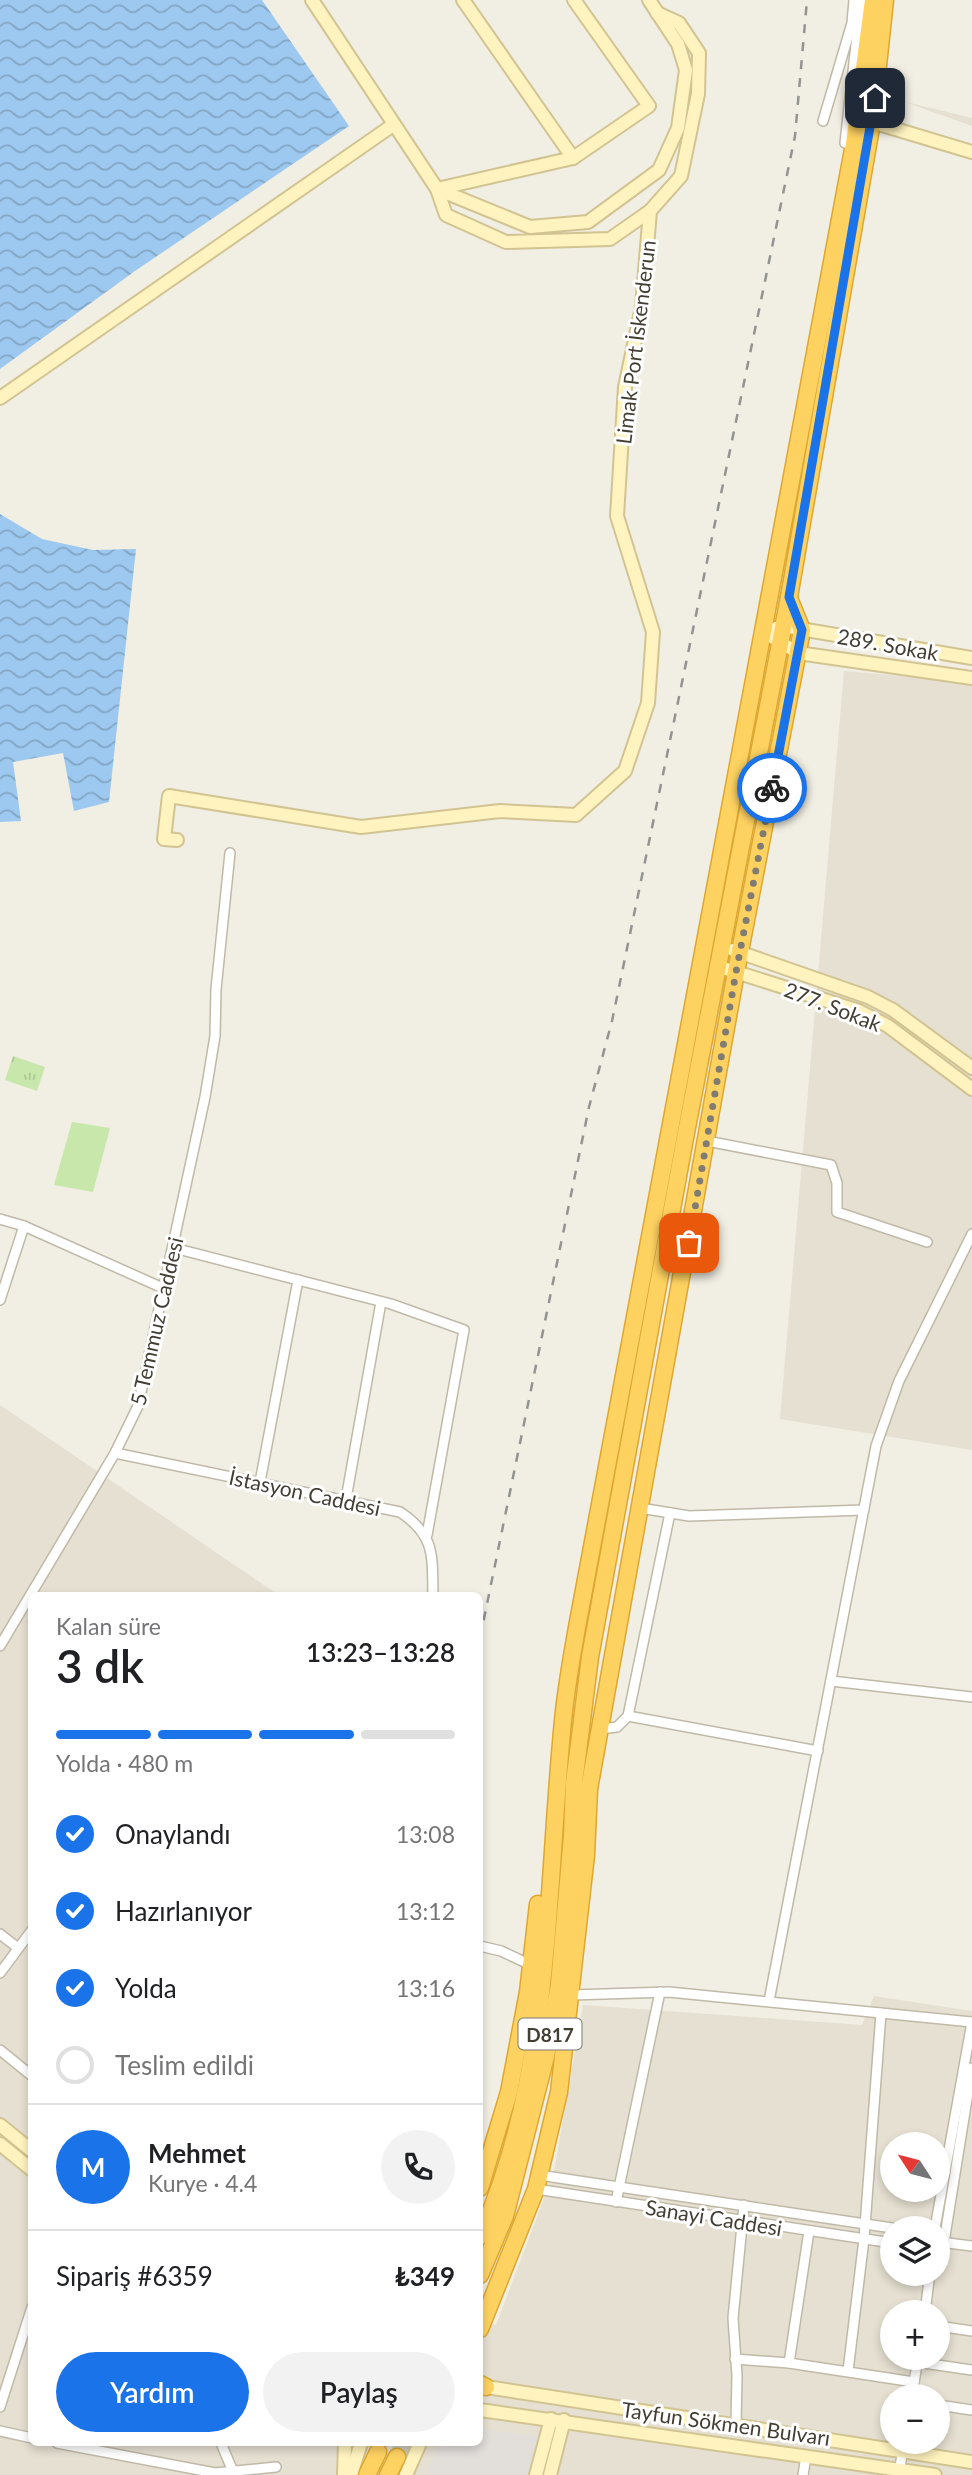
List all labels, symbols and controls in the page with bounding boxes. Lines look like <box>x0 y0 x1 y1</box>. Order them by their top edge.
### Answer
pin <box>845 68 905 128</box>
icon: home <box>856 79 894 117</box>
street label: Limak Port İskenderun <box>610 238 660 446</box>
street label: 289. Sokak <box>836 623 941 665</box>
courier <box>737 753 807 823</box>
icon: bike <box>753 769 791 807</box>
street label: 277. Sokak <box>781 976 885 1036</box>
pin <box>659 1213 719 1273</box>
icon: bag <box>670 1224 708 1262</box>
street label: 5 Temmuz Caddesi <box>124 1234 188 1408</box>
street label: İstasyon Caddesi <box>227 1464 383 1520</box>
text: Kalan süre <box>56 1612 161 1640</box>
text: 13:23–13:28 <box>306 1636 455 1668</box>
text: 3 dk <box>56 1638 144 1693</box>
text: Yolda · 480 m <box>56 1749 193 1777</box>
icon: check <box>56 1815 94 1853</box>
text: Onaylandı <box>115 1818 230 1850</box>
text: 13:08 <box>396 1820 455 1848</box>
icon: check <box>56 1892 94 1930</box>
text: Hazırlanıyor <box>115 1895 252 1927</box>
text: 13:12 <box>396 1897 455 1925</box>
icon: check <box>56 1969 94 2007</box>
text: Yolda <box>115 1972 177 2004</box>
text: 13:16 <box>396 1974 455 2002</box>
road number: D817 <box>518 2018 582 2050</box>
text: Teslim edildi <box>115 2049 254 2081</box>
button: phone <box>381 2130 455 2204</box>
north arrow <box>880 2132 950 2202</box>
map controls <box>880 2132 950 2454</box>
text: Mehmet <box>148 2137 246 2169</box>
text: M <box>81 2151 105 2183</box>
text: Kurye · 4.4 <box>148 2169 257 2197</box>
street label: Sanayi Caddesi <box>644 2194 784 2240</box>
button: layers <box>880 2216 950 2286</box>
text: Sipariş #6359 <box>56 2260 213 2292</box>
text: ₺349 <box>395 2260 455 2292</box>
button: + <box>880 2300 950 2370</box>
button: Yardım <box>56 2352 249 2432</box>
button: Paylaş <box>263 2352 455 2432</box>
button: − <box>880 2384 950 2454</box>
street label: Tayfun Sökmen Bulvarı <box>620 2396 832 2450</box>

